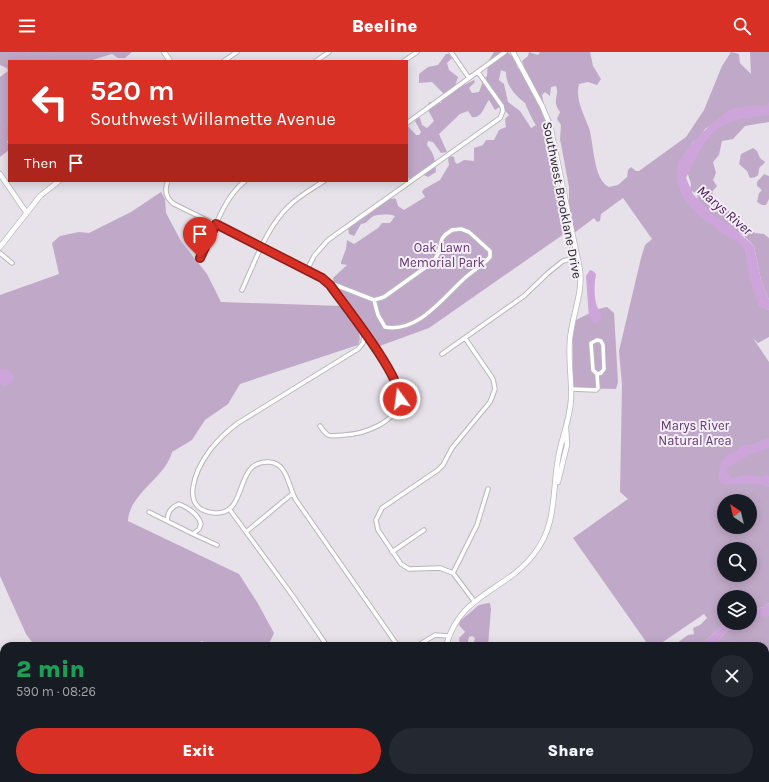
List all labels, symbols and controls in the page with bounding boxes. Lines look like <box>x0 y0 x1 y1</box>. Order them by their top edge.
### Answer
icon: menu <box>16 15 38 37</box>
text: Beeline <box>352 15 417 37</box>
icon: search <box>731 15 753 37</box>
text: 520 m <box>90 74 175 107</box>
icon: left <box>24 76 76 128</box>
text: Southwest Willamette Avenue <box>90 108 336 130</box>
street label: Southwest Brooklane Drive <box>540 120 585 280</box>
icon: arrive <box>65 152 87 174</box>
text: Then <box>24 154 57 172</box>
water label: Marys River <box>694 182 757 240</box>
pin <box>183 217 217 258</box>
icon: arrive <box>189 223 211 245</box>
park label: Oak Lawn Memorial Park <box>399 240 485 270</box>
position arrow <box>379 378 421 420</box>
park label: Marys River Natural Area <box>658 418 732 448</box>
north arrow <box>717 494 757 534</box>
map controls <box>717 494 757 630</box>
button: search <box>717 542 757 582</box>
button: layers <box>717 590 757 630</box>
text: 2 min <box>16 655 85 683</box>
button: close <box>711 655 753 697</box>
text: 590 m · 08:26 <box>16 684 96 699</box>
button: Exit <box>16 728 381 774</box>
button: Share <box>389 728 753 774</box>

